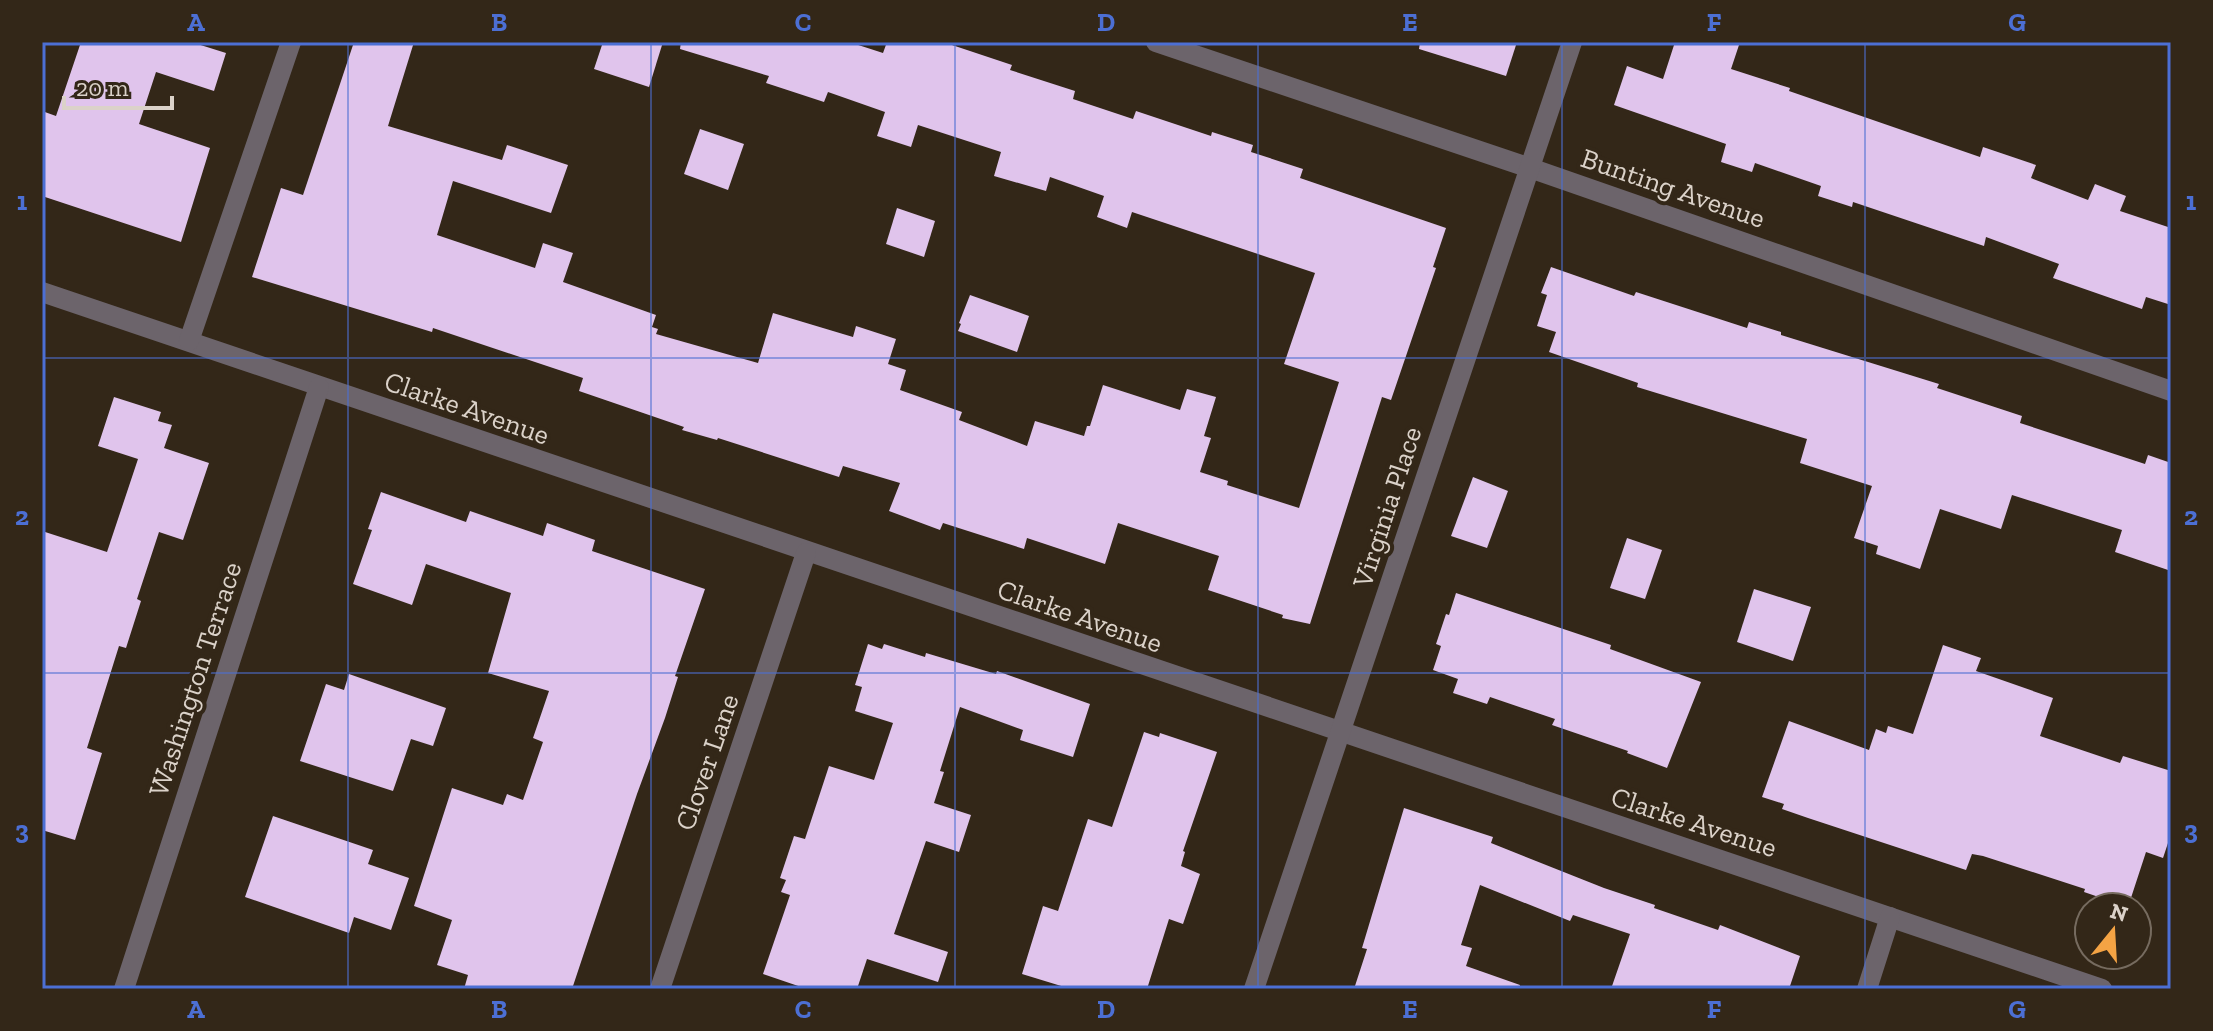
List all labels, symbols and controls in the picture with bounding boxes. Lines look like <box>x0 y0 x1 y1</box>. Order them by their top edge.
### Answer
text: A <box>187 6 205 38</box>
text: B <box>491 6 507 38</box>
text: C <box>795 6 811 38</box>
text: D <box>1097 6 1115 38</box>
text: E <box>1402 6 1418 38</box>
text: F <box>1707 6 1722 38</box>
text: G <box>2008 6 2026 38</box>
scale bar <box>64 60 172 110</box>
text: 20 m <box>76 73 129 102</box>
street label: Bunting Avenue <box>1577 141 1769 235</box>
text: 1 <box>17 185 28 217</box>
text: 1 <box>2186 185 2197 217</box>
street label: Clarke Avenue <box>380 364 554 452</box>
street label: Virginia Place <box>1345 422 1429 593</box>
text: 2 <box>15 500 29 532</box>
text: 2 <box>2184 500 2198 532</box>
street label: Washington Terrace <box>142 558 248 800</box>
street label: Clarke Avenue <box>993 572 1167 660</box>
street label: Clover Lane <box>668 689 746 835</box>
street label: Clarke Avenue <box>1607 780 1781 864</box>
text: 3 <box>15 814 29 846</box>
text: 3 <box>2184 814 2198 846</box>
north arrow <box>2073 891 2153 971</box>
text: N <box>2107 897 2131 928</box>
text: A <box>187 993 205 1025</box>
text: B <box>491 993 507 1025</box>
text: C <box>795 993 811 1025</box>
text: D <box>1097 993 1115 1025</box>
text: E <box>1402 993 1418 1025</box>
text: F <box>1707 993 1722 1025</box>
text: G <box>2008 993 2026 1025</box>

